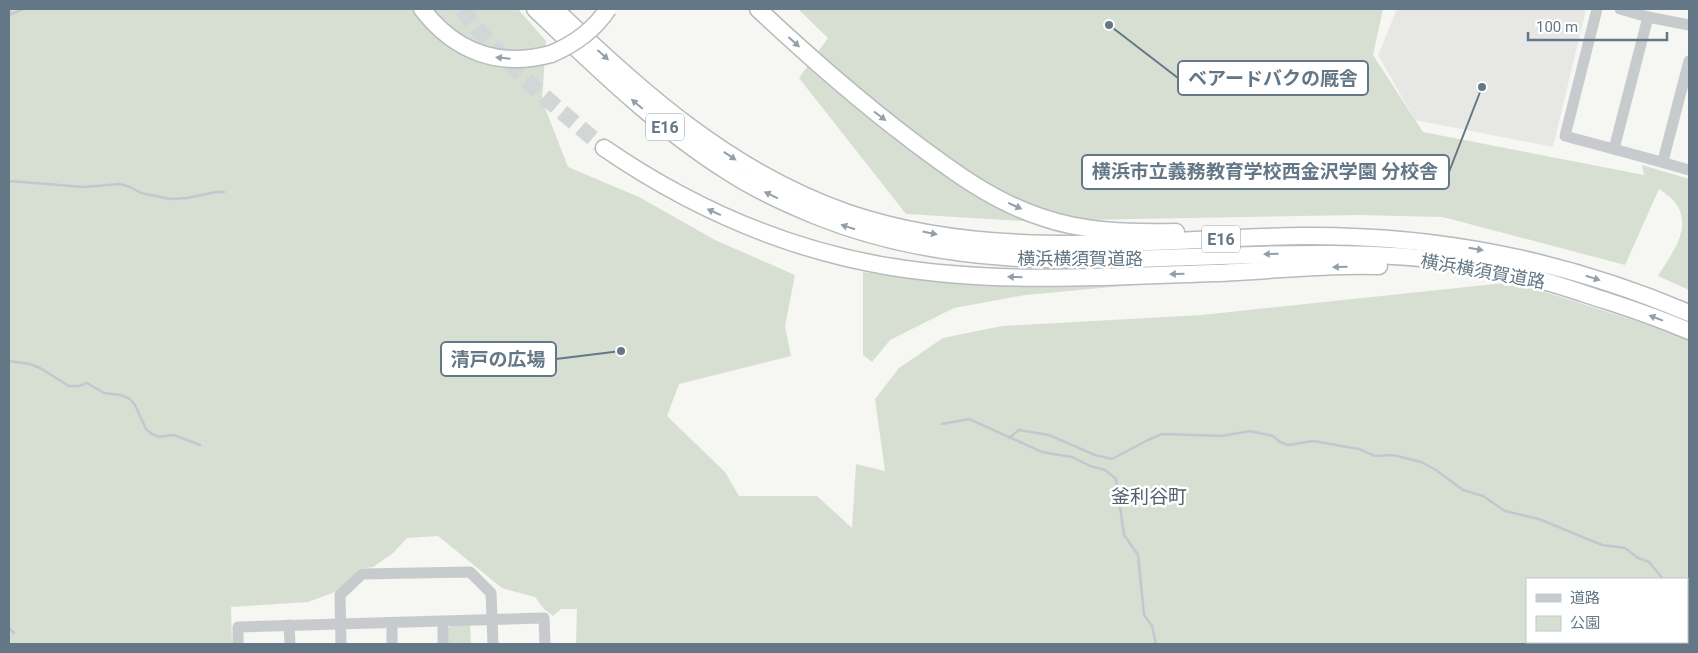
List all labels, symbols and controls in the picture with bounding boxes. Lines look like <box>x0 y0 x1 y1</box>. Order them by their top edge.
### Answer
scale bar <box>1528 10 1667 42</box>
text: 100 m <box>1536 18 1578 36</box>
one-way arrow <box>787 36 800 47</box>
one-way arrow <box>597 49 609 61</box>
one-way arrow <box>495 54 511 62</box>
callout: ベアードバクの厩舎 <box>1178 61 1368 95</box>
text: ベアードバクの厩舎 <box>1188 67 1358 90</box>
one-way arrow <box>631 99 644 110</box>
one-way arrow <box>873 111 886 122</box>
road number: E16 <box>646 114 684 140</box>
one-way arrow <box>723 151 737 161</box>
callout: 横浜市立義務教育学校西金沢学園 分校舎 <box>1082 155 1449 189</box>
text: 横浜市立義務教育学校西金沢学園 分校舎 <box>1092 160 1438 183</box>
one-way arrow <box>764 191 778 199</box>
one-way arrow <box>1008 203 1022 211</box>
one-way arrow <box>707 207 721 215</box>
one-way arrow <box>841 223 856 231</box>
road number: E16 <box>1202 225 1240 252</box>
one-way arrow <box>923 230 939 238</box>
one-way arrow <box>1469 245 1485 253</box>
street label: 横浜横須賀道路 <box>1017 248 1143 269</box>
street label: 横浜横須賀道路 <box>1419 250 1547 292</box>
one-way arrow <box>1263 251 1279 259</box>
one-way arrow <box>1331 263 1347 271</box>
one-way arrow <box>1169 270 1185 278</box>
one-way arrow <box>1007 272 1023 280</box>
one-way arrow <box>1586 274 1601 282</box>
one-way arrow <box>1648 314 1663 322</box>
callout: 清戸の広場 <box>441 342 556 376</box>
text: 清戸の広場 <box>450 348 546 371</box>
district label: 釜利谷町 <box>1111 485 1187 508</box>
legend <box>1526 578 1688 643</box>
text: 道路 <box>1570 589 1600 607</box>
text: 公園 <box>1570 614 1600 632</box>

